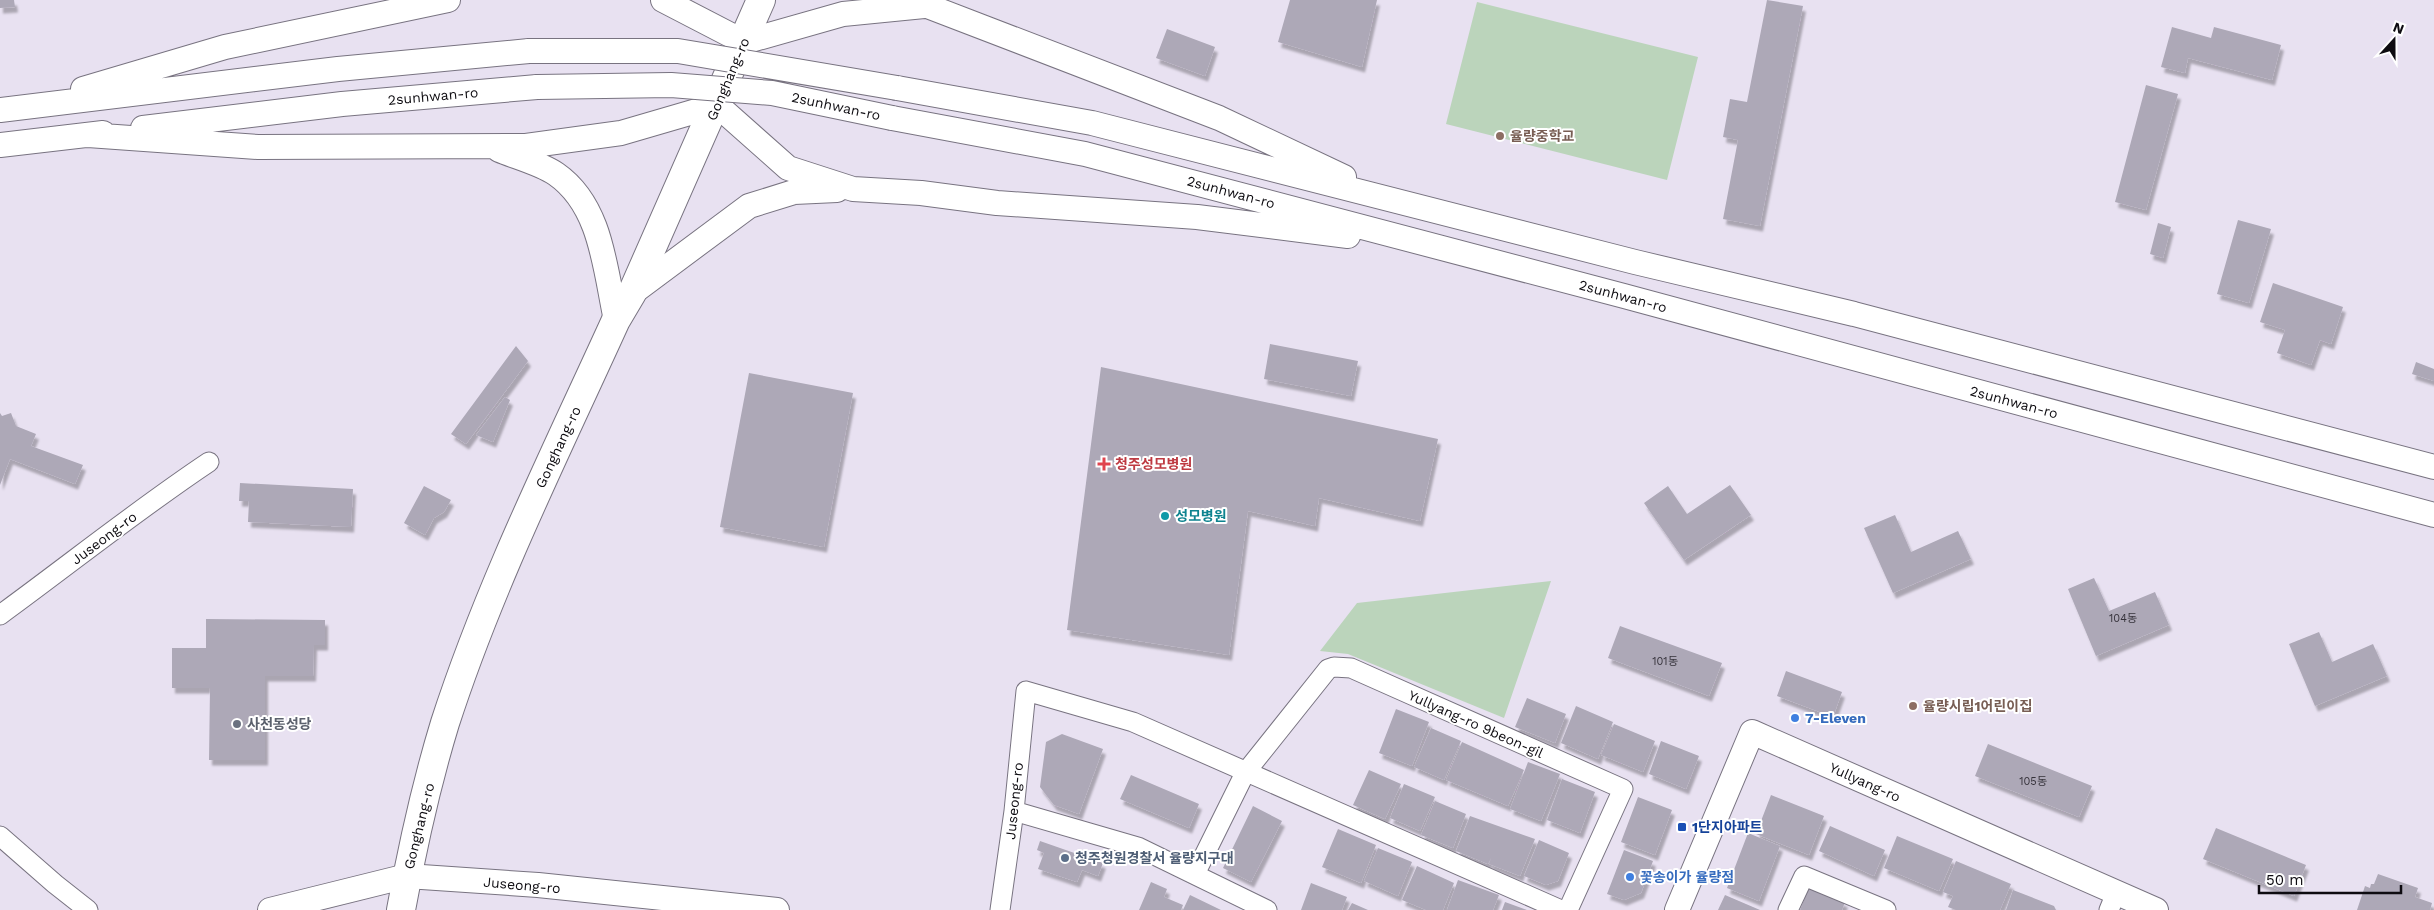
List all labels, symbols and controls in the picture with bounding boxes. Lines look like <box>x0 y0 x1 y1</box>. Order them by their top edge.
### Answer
north arrow <box>2369 15 2419 65</box>
text: N <box>2391 19 2406 37</box>
street label: Gonghang-ro <box>703 35 753 123</box>
street label: 2sunhwan-ro <box>387 84 479 108</box>
street label: 2sunhwan-ro <box>790 89 882 123</box>
place label: 율량중학교 <box>1510 128 1575 144</box>
marker: 율량중학교 <box>1494 130 1506 142</box>
street label: 2sunhwan-ro <box>1185 173 1277 211</box>
street label: 2sunhwan-ro <box>1577 277 1669 315</box>
street label: 2sunhwan-ro <box>1968 383 2060 421</box>
street label: Gonghang-ro <box>532 404 584 490</box>
place label: 청주성모병원 <box>1115 456 1192 472</box>
marker: 청주성모병원 <box>1097 457 1111 471</box>
street label: Juseong-ro <box>68 508 140 568</box>
place label: 성모병원 <box>1175 508 1227 524</box>
marker: 성모병원 <box>1159 510 1171 522</box>
house number: 104동 <box>2109 612 2137 625</box>
house number: 101동 <box>1652 655 1678 668</box>
street label: Yullyang-ro 9beon-gil <box>1406 687 1547 761</box>
place label: 율량시립1어린이집 <box>1923 698 2032 714</box>
marker: 율량시립1어린이집 <box>1907 700 1919 712</box>
place label: 7-Eleven <box>1805 710 1866 726</box>
marker: 7-Eleven <box>1789 712 1801 724</box>
place label: 사천동성당 <box>247 716 312 732</box>
marker: 사천동성당 <box>231 718 243 730</box>
street label: Yullyang-ro <box>1827 759 1903 805</box>
street label: Juseong-ro <box>1002 762 1026 840</box>
house number: 105동 <box>2019 775 2047 788</box>
street label: Gonghang-ro <box>401 781 437 871</box>
place label: 1단지아파트 <box>1692 819 1763 835</box>
marker: 1단지아파트 <box>1676 821 1688 833</box>
place label: 청주청원경찰서 율량지구대 <box>1075 850 1234 866</box>
marker: 청주청원경찰서 율량지구대 <box>1059 852 1071 864</box>
scale bar <box>2259 862 2402 894</box>
place label: 꽃송이가 율량점 <box>1640 869 1734 885</box>
marker: 꽃송이가 율량점 <box>1624 871 1636 883</box>
text: 50 m <box>2266 871 2303 889</box>
street label: Juseong-ro <box>483 874 561 896</box>

